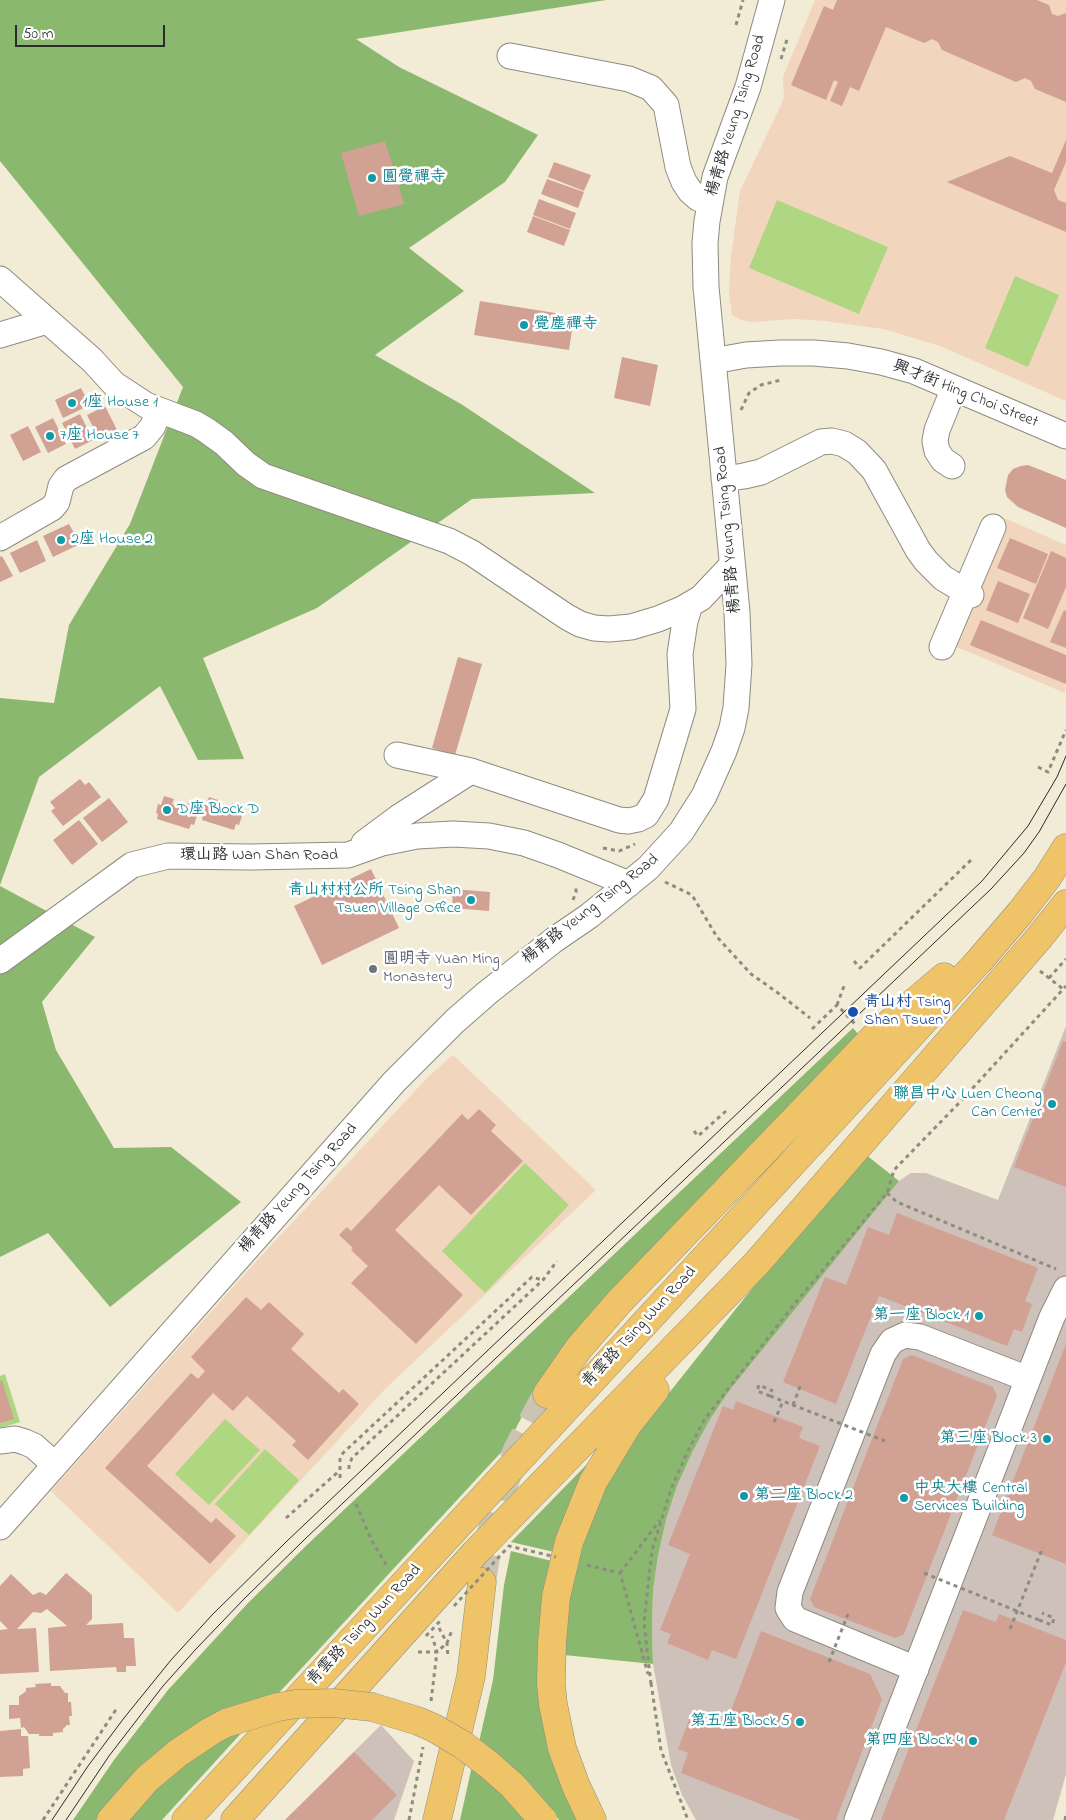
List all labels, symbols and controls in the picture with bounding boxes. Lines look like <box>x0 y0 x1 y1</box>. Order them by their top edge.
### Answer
scale bar <box>18 15 168 47</box>
text: 50 m <box>23 23 53 45</box>
street label: 楊青路 Yeung Tsing Road <box>703 33 771 199</box>
place label: 圓覺禪寺 <box>382 168 446 188</box>
marker: 圓覺禪寺 <box>366 172 378 184</box>
place label: 覺塵禪寺 <box>534 315 598 335</box>
marker: 覺塵禪寺 <box>518 319 530 331</box>
street label: 興才街 Hing Choi Street <box>889 357 1041 433</box>
place label: 1座 House 1 <box>82 393 158 413</box>
marker: 1座 House 1 <box>66 397 78 409</box>
place label: 7座 House 7 <box>60 426 139 446</box>
marker: 7座 House 7 <box>44 430 56 442</box>
street label: 楊青路 Yeung Tsing Road <box>712 445 746 615</box>
place label: 2座 House 2 <box>71 530 153 550</box>
marker: 2座 House 2 <box>55 534 67 546</box>
place label: D座 Block D <box>177 800 259 820</box>
marker: D座 Block D <box>161 804 173 816</box>
street label: 環山路 Wan Shan Road <box>180 846 338 866</box>
street label: 楊青路 Yeung Tsing Road <box>519 851 663 969</box>
place label: 青山村村公所 Tsing Shan Tsuen Village Office <box>288 881 461 919</box>
marker: 青山村村公所 Tsing Shan Tsuen Village Office <box>465 894 477 906</box>
place label: 圓明寺 Yuan Ming Monastery <box>383 950 500 988</box>
marker: 圓明寺 Yuan Ming Monastery <box>367 963 379 975</box>
place label: 青山村 Tsing Shan Tsuen <box>864 993 950 1031</box>
marker: 青山村 Tsing Shan Tsuen <box>846 1005 860 1019</box>
place label: 聯昌中心 Luen Cheong Can Center <box>893 1085 1042 1123</box>
marker: 聯昌中心 Luen Cheong Can Center <box>1046 1098 1058 1110</box>
street label: 楊青路 Yeung Tsing Road <box>236 1120 362 1258</box>
street label: 青雲路 Tsing Wun Road <box>579 1263 701 1393</box>
place label: 第一座 Block 1 <box>873 1306 969 1326</box>
marker: 第一座 Block 1 <box>973 1310 985 1322</box>
place label: 第三座 Block 3 <box>939 1429 1037 1449</box>
marker: 第三座 Block 3 <box>1041 1433 1053 1445</box>
place label: 中央大樓 Central Services Building <box>914 1479 1028 1517</box>
place label: 第二座 Block 2 <box>754 1486 853 1506</box>
marker: 第二座 Block 2 <box>738 1490 750 1502</box>
marker: 中央大樓 Central Services Building <box>898 1492 910 1504</box>
street label: 青雲路 Tsing Wun Road <box>304 1561 426 1691</box>
place label: 第五座 Block 5 <box>690 1712 790 1732</box>
marker: 第五座 Block 5 <box>794 1716 806 1728</box>
place label: 第四座 Block 4 <box>865 1731 963 1751</box>
marker: 第四座 Block 4 <box>967 1735 979 1747</box>

